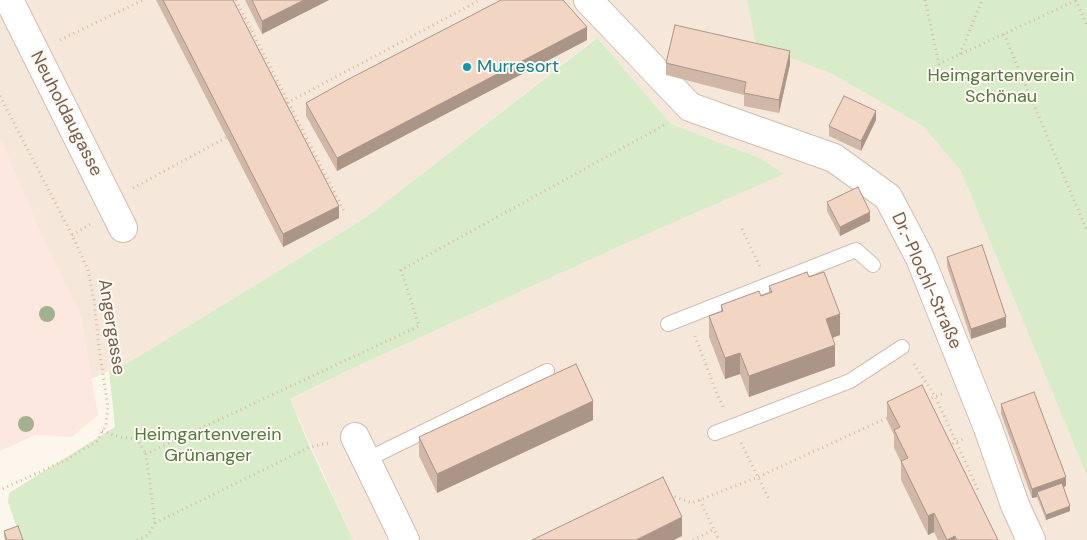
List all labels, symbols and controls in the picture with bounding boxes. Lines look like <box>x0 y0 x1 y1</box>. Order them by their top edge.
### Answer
street label: Neuholdaugasse <box>25 48 107 180</box>
place label: Murresort <box>477 56 559 78</box>
marker: Murresort <box>461 61 473 73</box>
park label: Heimgartenverein Schönau <box>928 65 1074 108</box>
street label: Dr.-Plochl-Straße <box>886 209 966 353</box>
street label: Angergasse <box>93 278 129 376</box>
park label: Heimgartenverein Grünanger <box>135 424 281 466</box>

